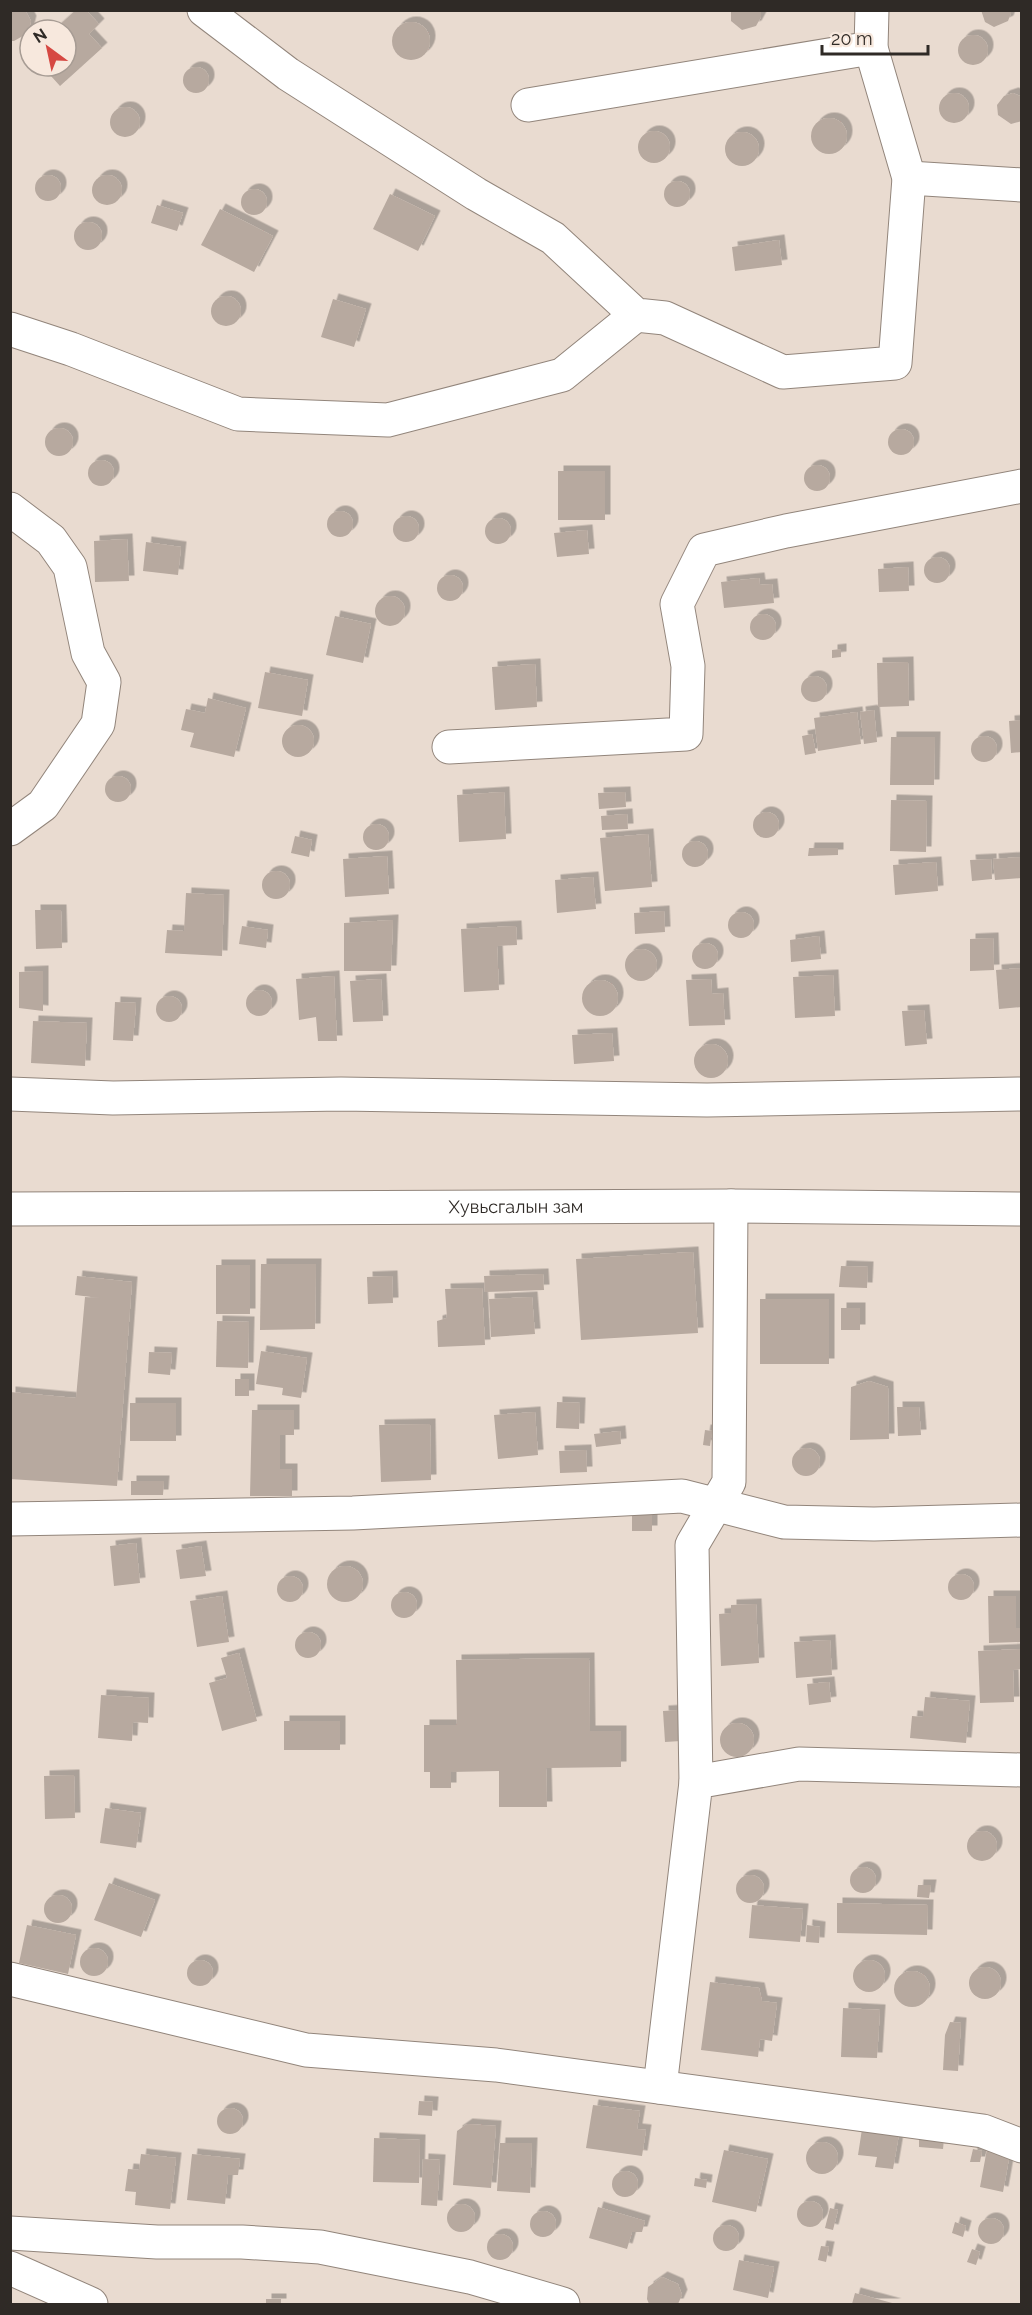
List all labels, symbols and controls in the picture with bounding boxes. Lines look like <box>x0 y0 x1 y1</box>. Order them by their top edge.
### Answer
north arrow <box>18 18 78 78</box>
scale bar <box>822 18 928 56</box>
text: N <box>30 25 50 47</box>
text: 20 m <box>831 28 873 49</box>
street label: Хувьсгалын зам <box>449 1196 583 1217</box>

